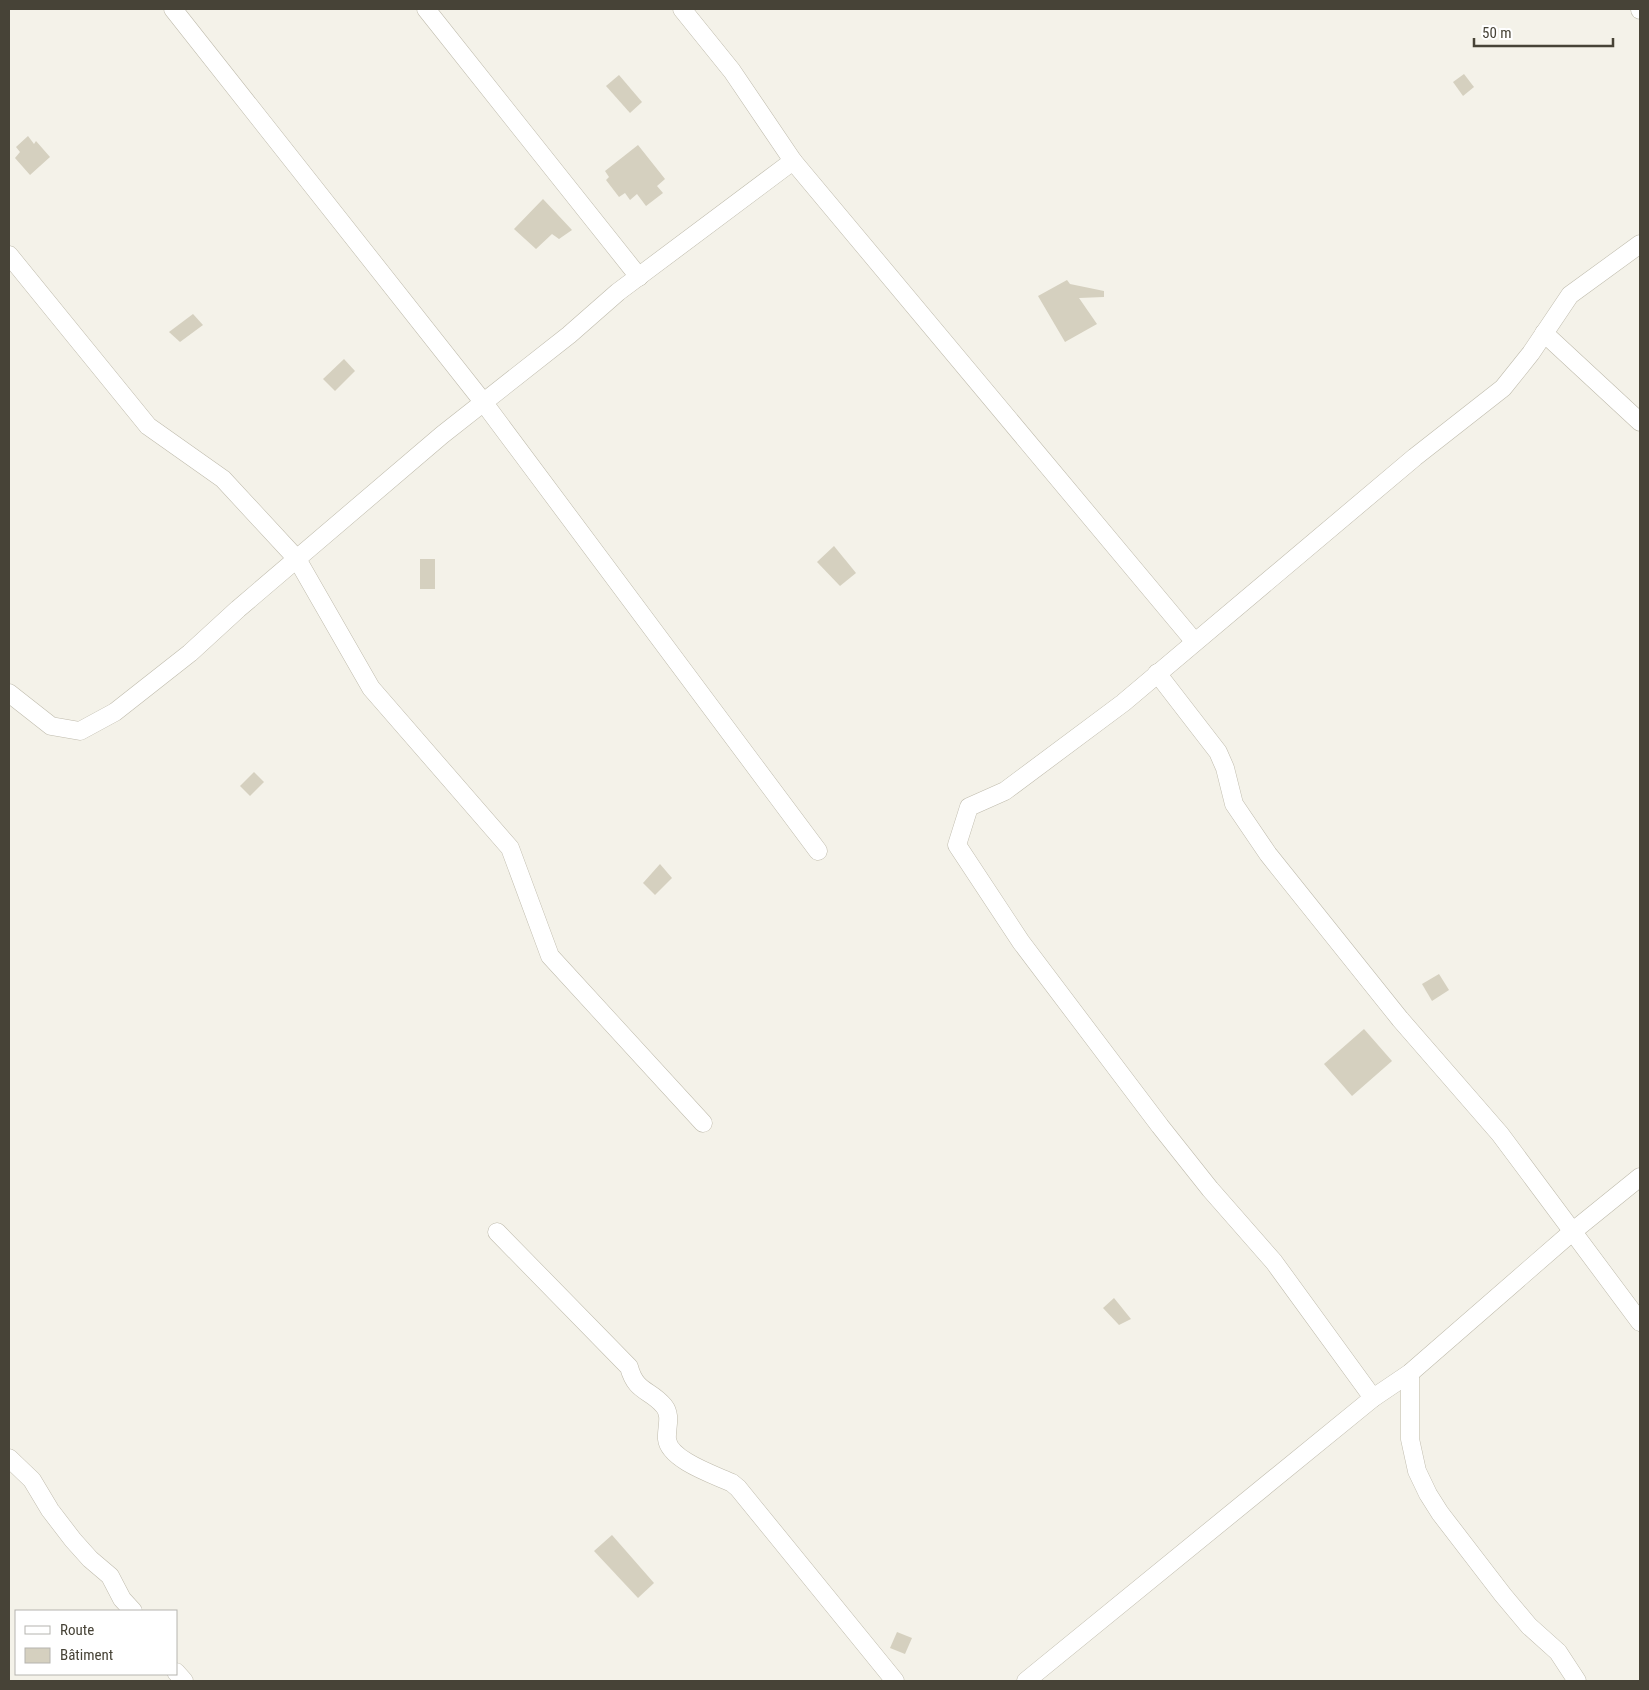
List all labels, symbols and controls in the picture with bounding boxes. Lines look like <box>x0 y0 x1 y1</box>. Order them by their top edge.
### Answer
scale bar <box>1474 15 1613 47</box>
text: 50 m <box>1482 24 1512 42</box>
legend <box>15 1610 178 1675</box>
text: Route <box>60 1621 94 1639</box>
text: Bâtiment <box>60 1646 113 1664</box>

